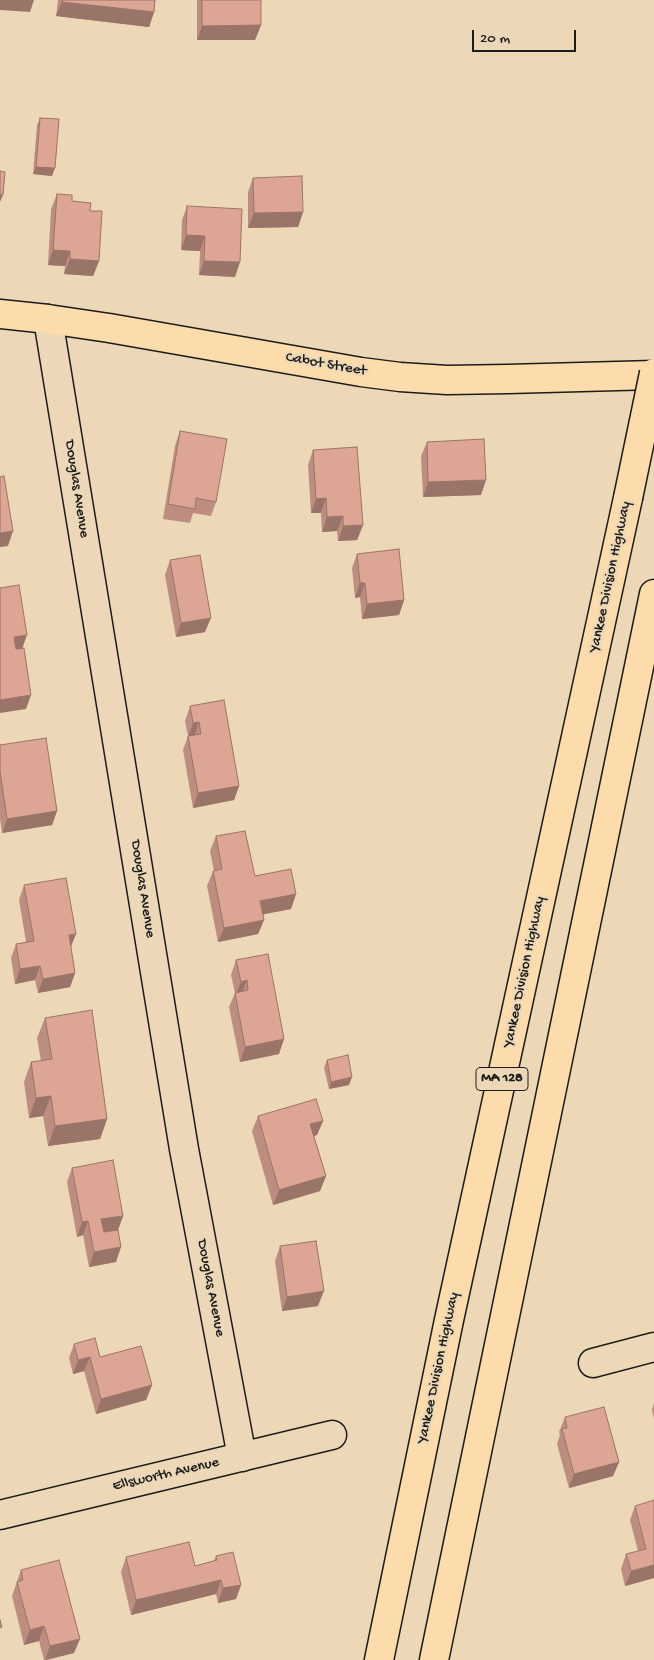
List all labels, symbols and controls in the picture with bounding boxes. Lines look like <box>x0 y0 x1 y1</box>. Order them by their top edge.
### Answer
scale bar <box>474 20 578 52</box>
text: 20 m <box>480 30 510 48</box>
street label: Cabot Street <box>284 349 368 381</box>
street label: Douglas Avenue <box>59 439 93 539</box>
street label: Yankee Division Highway <box>586 500 636 654</box>
street label: Douglas Avenue <box>125 839 159 939</box>
street label: Yankee Division Highway <box>500 895 550 1049</box>
road number: MA 128 <box>476 1068 528 1090</box>
street label: Douglas Avenue <box>192 1238 228 1338</box>
street label: Yankee Division Highway <box>414 1291 464 1445</box>
street label: Ellsworth Avenue <box>111 1454 221 1496</box>

